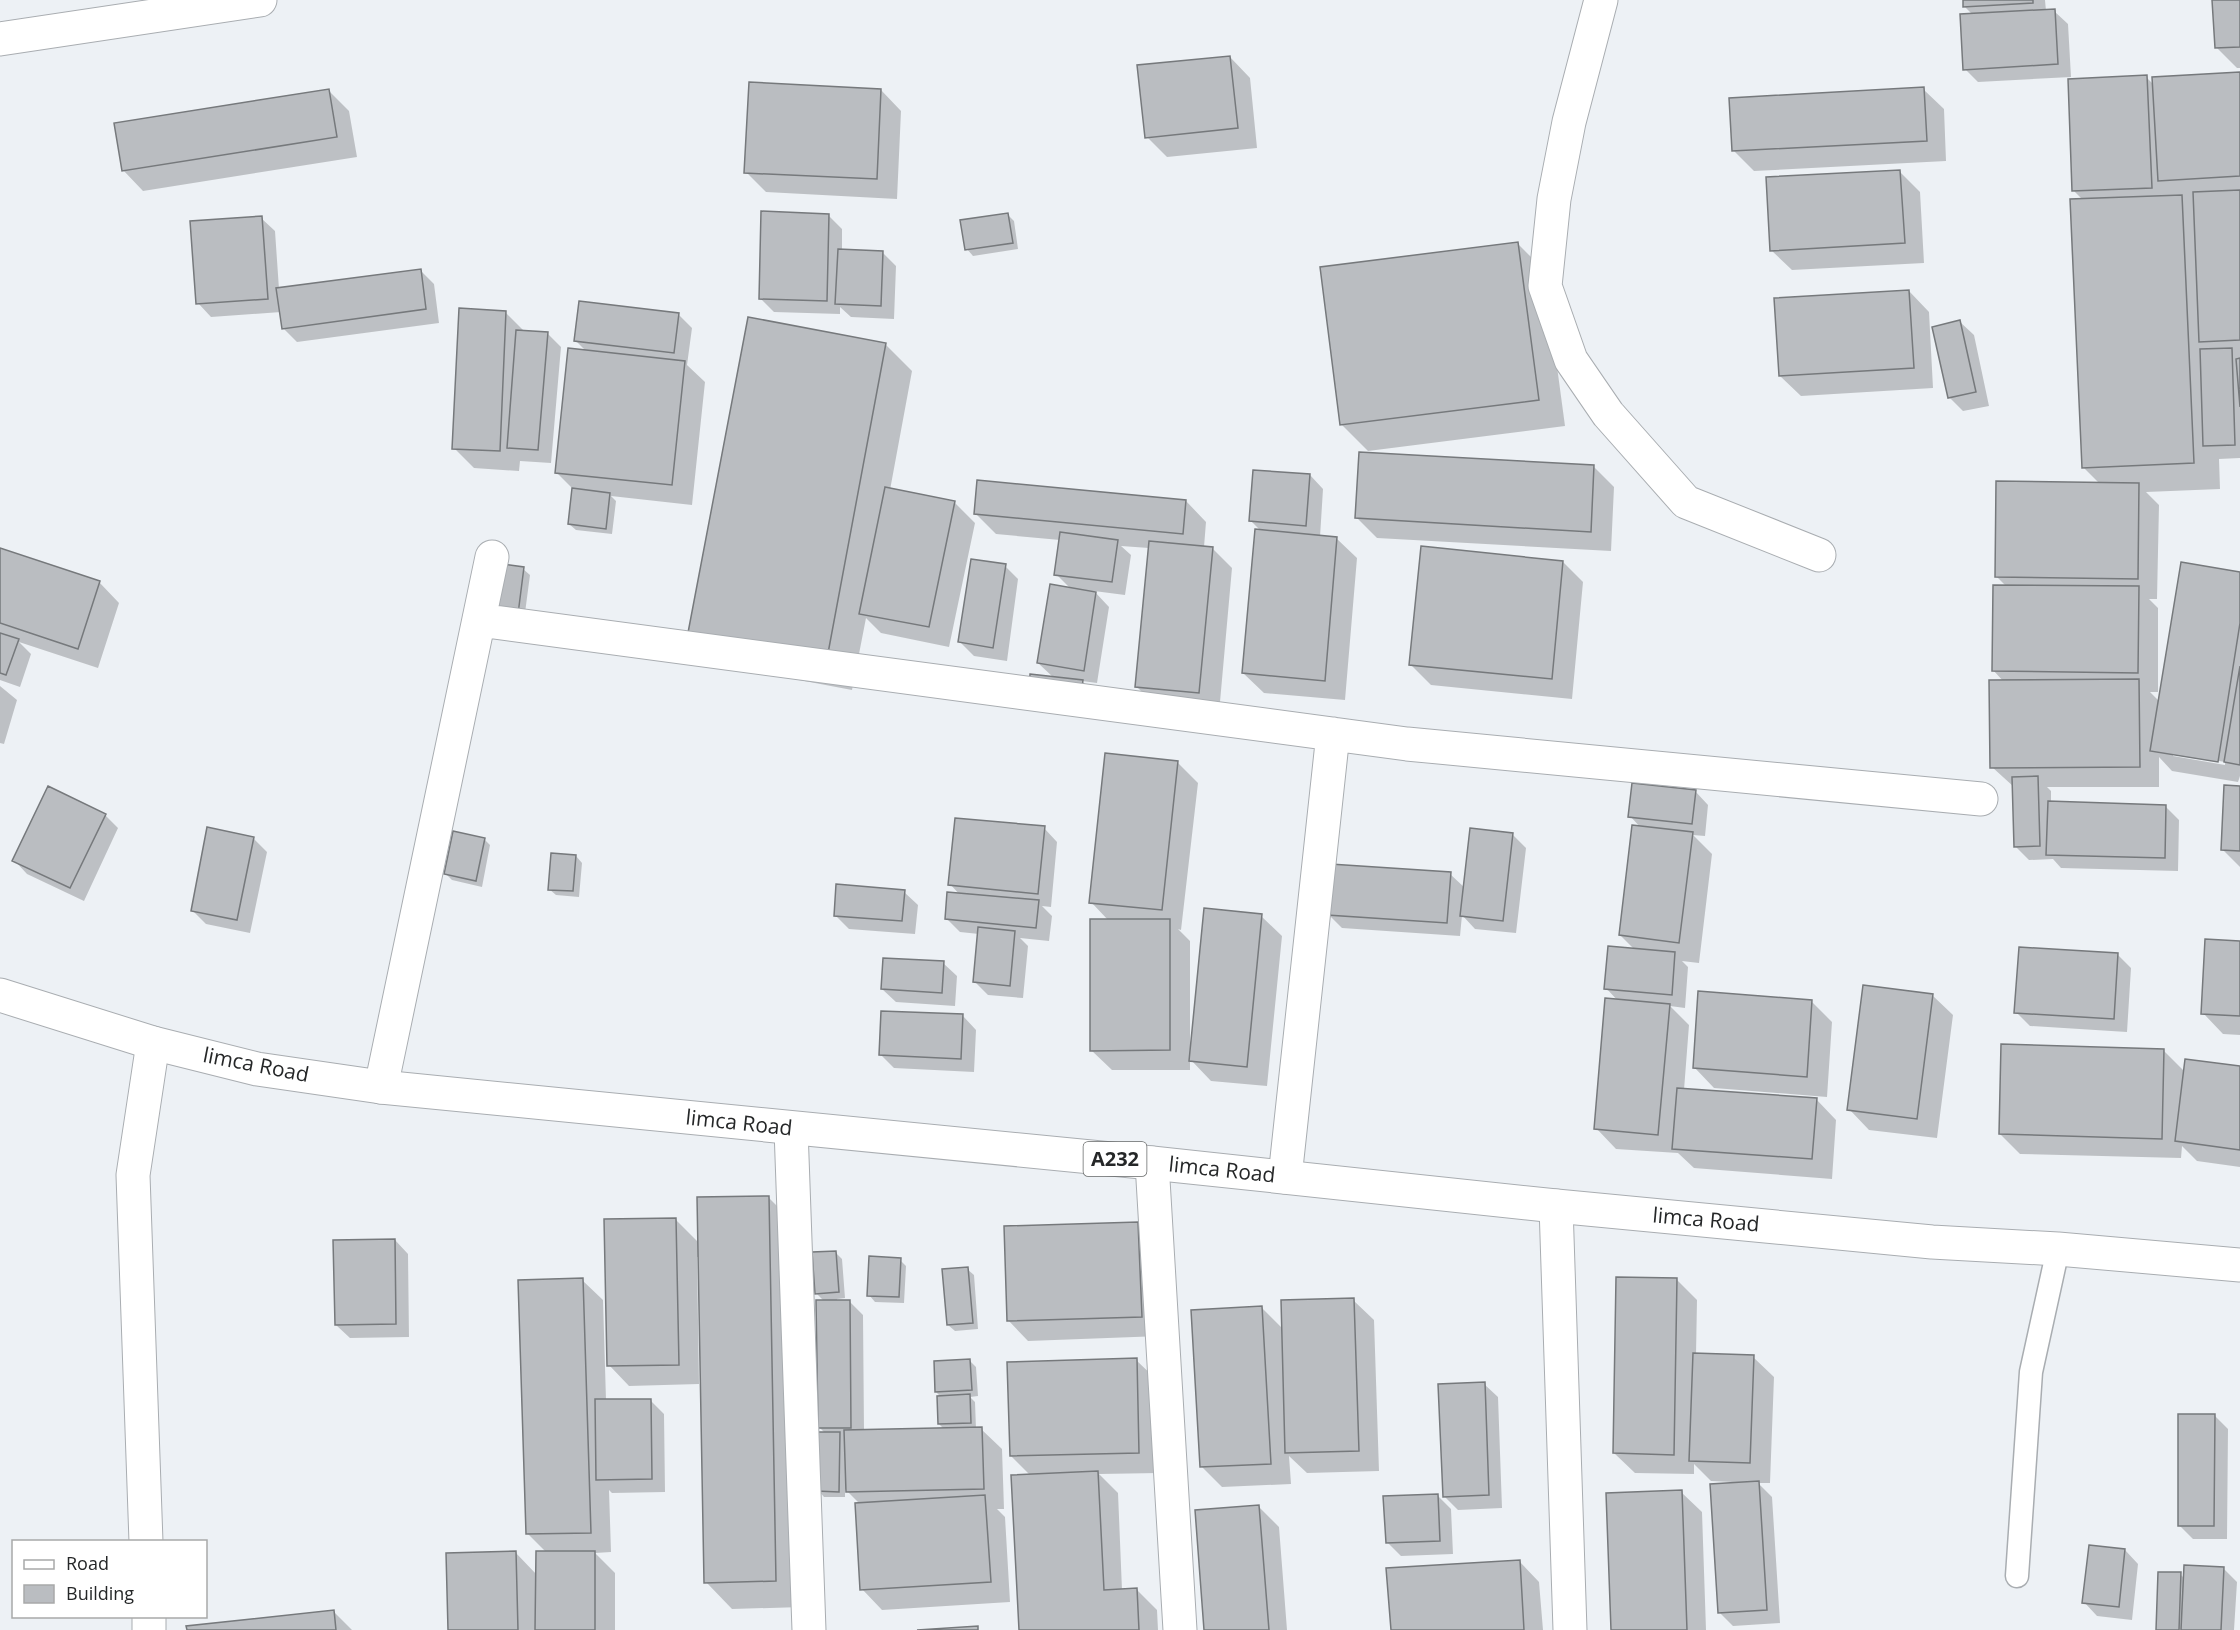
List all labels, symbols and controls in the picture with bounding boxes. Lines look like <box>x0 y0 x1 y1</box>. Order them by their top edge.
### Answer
street label: limca Road <box>201 1040 312 1088</box>
street label: limca Road <box>684 1102 794 1142</box>
road number: A232 <box>1084 1142 1146 1176</box>
street label: limca Road <box>1167 1149 1277 1189</box>
street label: limca Road <box>1651 1200 1761 1238</box>
legend <box>12 1540 207 1618</box>
text: Road <box>66 1551 109 1575</box>
text: Building <box>66 1581 134 1605</box>

